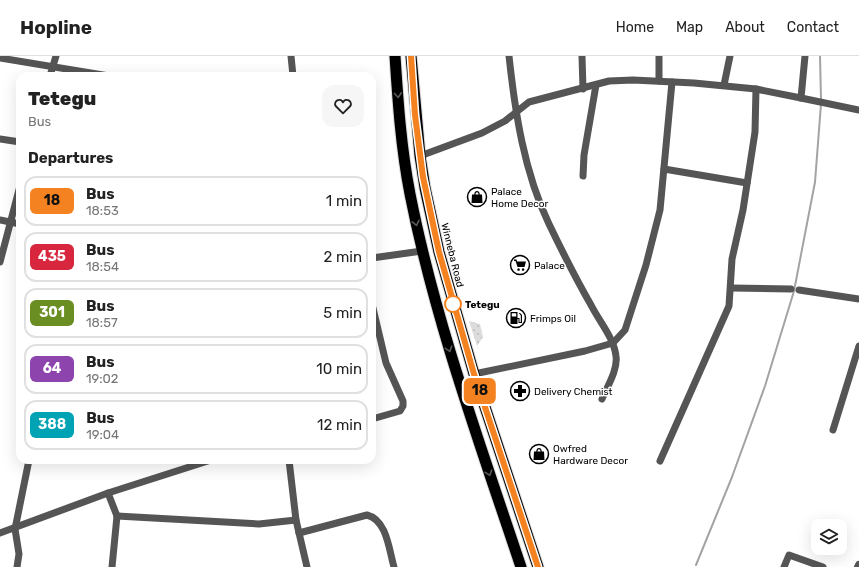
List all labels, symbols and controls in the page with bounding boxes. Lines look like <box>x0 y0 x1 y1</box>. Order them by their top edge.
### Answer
text: Hopline <box>20 16 92 39</box>
text: Home <box>616 19 654 36</box>
text: Map <box>676 19 703 36</box>
text: About <box>725 19 765 36</box>
text: Contact <box>787 19 839 36</box>
button: heart <box>322 85 364 127</box>
text: Tetegu <box>28 87 96 110</box>
one-way arrow <box>393 92 402 98</box>
text: Bus <box>28 114 51 129</box>
text: Departures <box>28 149 113 167</box>
text: Bus <box>86 185 114 203</box>
shop icon: Palace Home Decor <box>466 186 488 208</box>
place label: Palace Home Decor <box>491 186 549 210</box>
text: 18 <box>44 192 60 209</box>
text: 1 min <box>326 192 362 210</box>
text: 18:53 <box>86 203 119 218</box>
one-way arrow <box>411 220 419 227</box>
street label: Winneba Road <box>438 222 466 289</box>
text: Bus <box>86 241 114 259</box>
text: 435 <box>38 248 66 265</box>
text: 2 min <box>323 248 362 266</box>
supermarket icon: Palace <box>509 254 531 276</box>
text: 18:54 <box>86 259 119 274</box>
place label: Palace <box>534 260 565 272</box>
marker: Tetegu <box>444 295 462 313</box>
text: Bus <box>86 297 114 315</box>
place label: Tetegu <box>465 299 500 311</box>
text: 301 <box>39 304 65 321</box>
text: 5 min <box>323 304 362 322</box>
fuel station icon: Frimps Oil <box>505 307 527 329</box>
place label: Frimps Oil <box>530 313 576 325</box>
text: 18:57 <box>86 315 118 330</box>
one-way arrow <box>444 345 453 352</box>
text: Bus <box>86 353 114 371</box>
text: 64 <box>43 360 61 377</box>
text: 10 min <box>316 360 362 378</box>
text: 19:02 <box>86 371 119 386</box>
line badge: 18 <box>462 378 498 404</box>
pharmacy icon: Delivery Chemist <box>509 380 531 402</box>
text: 18 <box>472 382 488 399</box>
place label: Delivery Chemist <box>534 386 613 398</box>
text: Bus <box>86 409 115 427</box>
text: 388 <box>38 416 66 433</box>
text: 12 min <box>317 416 362 434</box>
text: 19:04 <box>86 427 119 442</box>
shop icon: Owfred Hardware Decor <box>528 443 550 465</box>
place label: Owfred Hardware Decor <box>553 443 628 467</box>
one-way arrow <box>484 469 493 476</box>
map controls <box>811 519 847 555</box>
button: layers <box>811 519 847 555</box>

